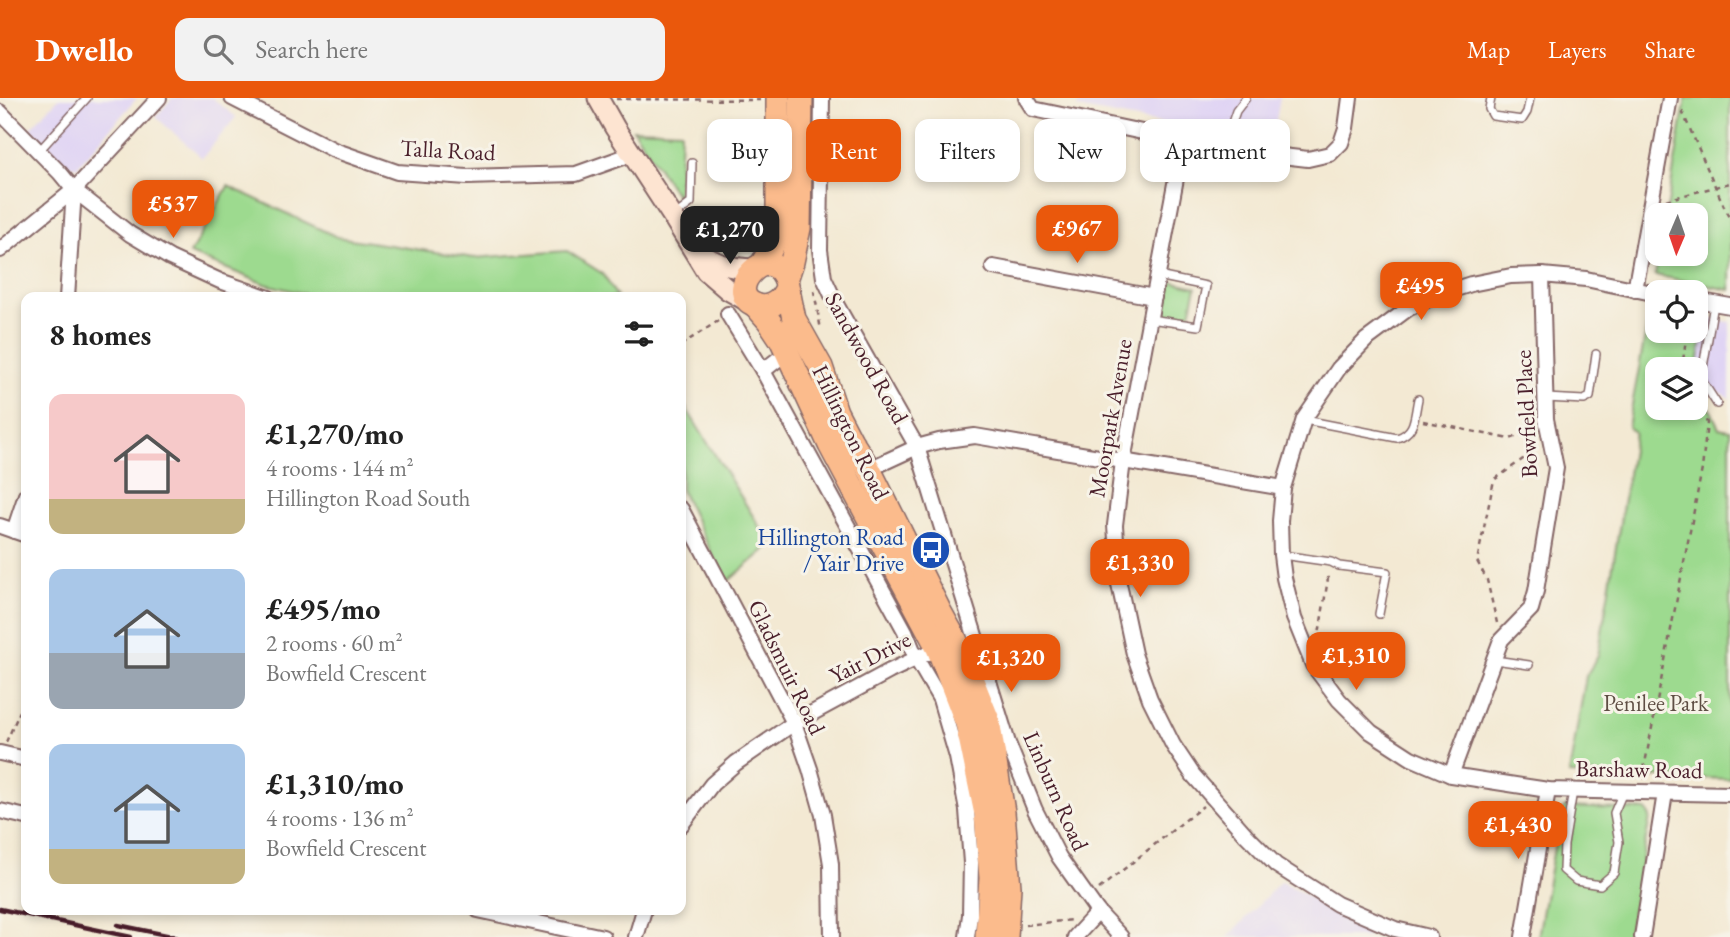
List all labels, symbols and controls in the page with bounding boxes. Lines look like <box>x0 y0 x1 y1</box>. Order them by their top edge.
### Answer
search box <box>175 18 665 81</box>
text: Dwello <box>35 28 133 71</box>
icon: search <box>199 30 237 68</box>
text: Search here <box>255 32 368 66</box>
text: Map <box>1467 34 1510 65</box>
text: Layers <box>1548 34 1607 65</box>
text: Share <box>1645 34 1695 65</box>
chip: Buy <box>707 119 792 182</box>
chip: Rent <box>806 119 901 182</box>
chip: Filters <box>915 119 1020 182</box>
chip: New <box>1034 119 1126 182</box>
chip: Apartment <box>1140 119 1290 182</box>
street label: Talla Road <box>400 133 497 167</box>
pin: £537 <box>132 180 214 240</box>
text: £537 <box>148 188 198 218</box>
north arrow <box>1645 203 1708 266</box>
map controls <box>1645 203 1708 420</box>
pin: £1,270 <box>673 206 787 266</box>
pin: £967 <box>1036 206 1118 265</box>
text: £967 <box>1052 213 1102 243</box>
text: £1,270 <box>696 214 764 244</box>
pin: £495 <box>1380 262 1462 322</box>
text: £495 <box>1396 270 1446 300</box>
button: locate <box>1645 280 1708 343</box>
street label: Sandwood Road <box>818 287 916 429</box>
text: 8 homes <box>49 315 151 354</box>
icon: filters <box>620 315 658 353</box>
street label: Moorpark Avenue <box>1081 336 1139 500</box>
street label: Bowfield Place <box>1508 349 1544 479</box>
button: layers <box>1645 357 1708 420</box>
street label: Hillington Road <box>805 360 897 505</box>
text: £1,270/mo <box>266 414 404 453</box>
icon: home <box>105 422 189 506</box>
text: 4 rooms · 144 m² <box>266 453 414 483</box>
text: Hillington Road South <box>266 483 470 513</box>
place label: Hillington Road / Yair Drive <box>757 522 904 578</box>
bus stop icon: Hillington Road / Yair Drive <box>910 529 952 571</box>
pin: £1,330 <box>1083 540 1197 599</box>
text: £1,330 <box>1106 547 1174 577</box>
text: £495/mo <box>266 589 380 628</box>
street label: Gladsmuir Road <box>741 595 833 740</box>
icon: home <box>105 597 189 681</box>
street label: Yair Drive <box>824 624 916 690</box>
text: 2 rooms · 60 m² <box>266 628 403 658</box>
pin: £1,310 <box>1299 632 1413 692</box>
pin: £1,320 <box>954 634 1068 694</box>
text: £1,310 <box>1322 640 1390 670</box>
text: £1,320 <box>977 642 1045 672</box>
text: Bowfield Crescent <box>266 658 427 688</box>
park label: Penilee Park <box>1603 688 1710 718</box>
street label: Linburn Road <box>1016 727 1096 856</box>
street label: Barshaw Road <box>1575 753 1703 785</box>
text: £1,310/mo <box>266 764 404 803</box>
icon: home <box>105 772 189 856</box>
pin: £1,430 <box>1461 802 1575 861</box>
text: 4 rooms · 136 m² <box>266 803 414 833</box>
text: £1,430 <box>1484 809 1552 839</box>
text: Bowfield Crescent <box>266 833 427 863</box>

